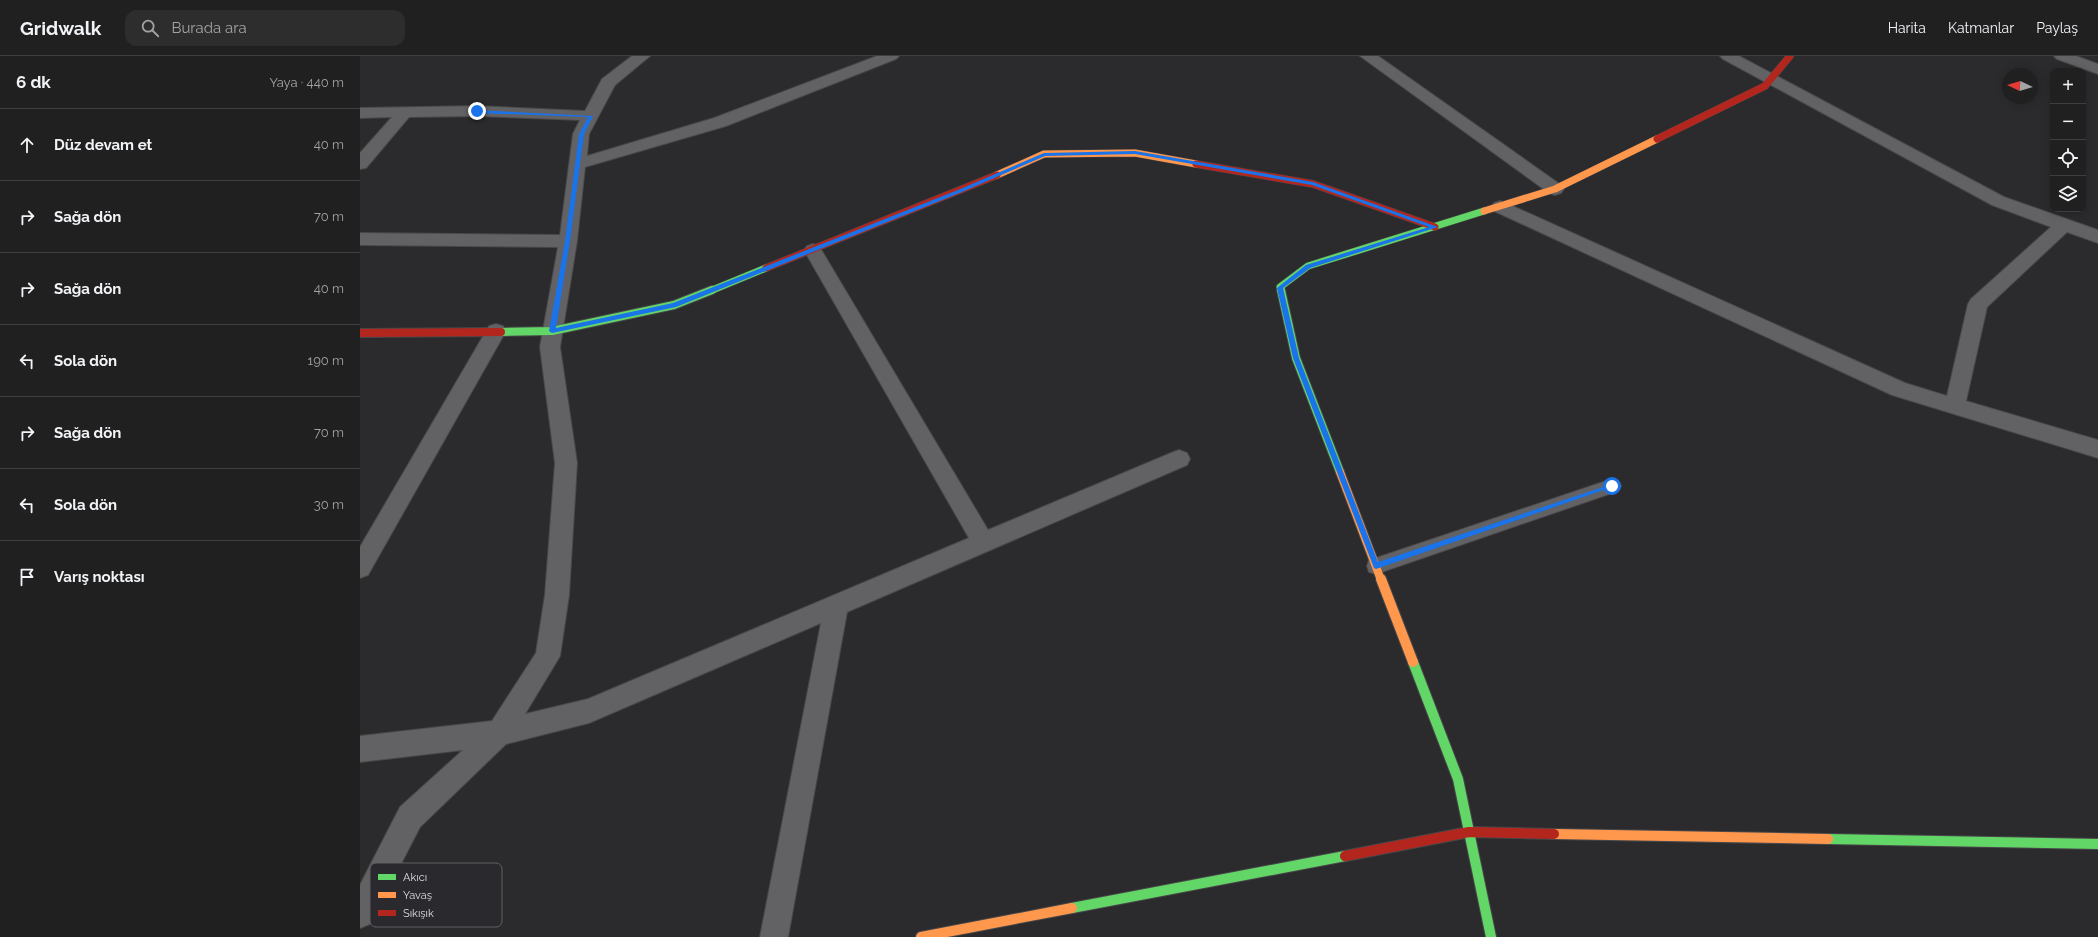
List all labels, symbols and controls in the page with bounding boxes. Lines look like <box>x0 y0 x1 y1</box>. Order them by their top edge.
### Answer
search box <box>125 10 405 46</box>
text: Gridwalk <box>20 17 101 39</box>
icon: search <box>139 17 161 39</box>
text: Burada ara <box>171 19 247 37</box>
text: Harita <box>1888 20 1926 36</box>
text: Katmanlar <box>1948 20 2014 36</box>
text: Paylaş <box>2036 20 2078 36</box>
north arrow <box>2002 68 2038 104</box>
map controls <box>2050 68 2086 212</box>
button: + <box>2050 68 2086 104</box>
text: 6 dk <box>16 72 51 92</box>
text: Yaya · 440 m <box>269 75 344 90</box>
route end <box>468 102 486 120</box>
button: − <box>2050 104 2086 140</box>
icon: ahead <box>16 134 38 156</box>
text: Düz devam et <box>54 136 152 154</box>
text: 40 m <box>314 137 344 152</box>
button: locate <box>2050 140 2086 176</box>
button: layers <box>2050 176 2086 212</box>
icon: right <box>16 206 38 228</box>
text: Sağa dön <box>54 208 121 226</box>
text: 70 m <box>314 209 344 224</box>
icon: right <box>16 278 38 300</box>
text: Sağa dön <box>54 280 121 298</box>
text: 40 m <box>314 281 344 296</box>
icon: left <box>16 350 38 372</box>
text: Sola dön <box>54 352 117 370</box>
text: 190 m <box>308 353 344 368</box>
icon: right <box>16 422 38 444</box>
text: Sağa dön <box>54 424 121 442</box>
text: 70 m <box>314 425 344 440</box>
route start <box>1603 477 1621 495</box>
icon: left <box>16 494 38 516</box>
text: Sola dön <box>54 496 117 514</box>
text: 30 m <box>314 497 344 512</box>
icon: arrive <box>16 566 38 588</box>
text: Varış noktası <box>54 568 145 586</box>
legend <box>370 863 502 927</box>
text: Akıcı <box>403 871 427 884</box>
text: Yavaş <box>403 889 432 902</box>
text: Sıkışık <box>403 907 434 920</box>

